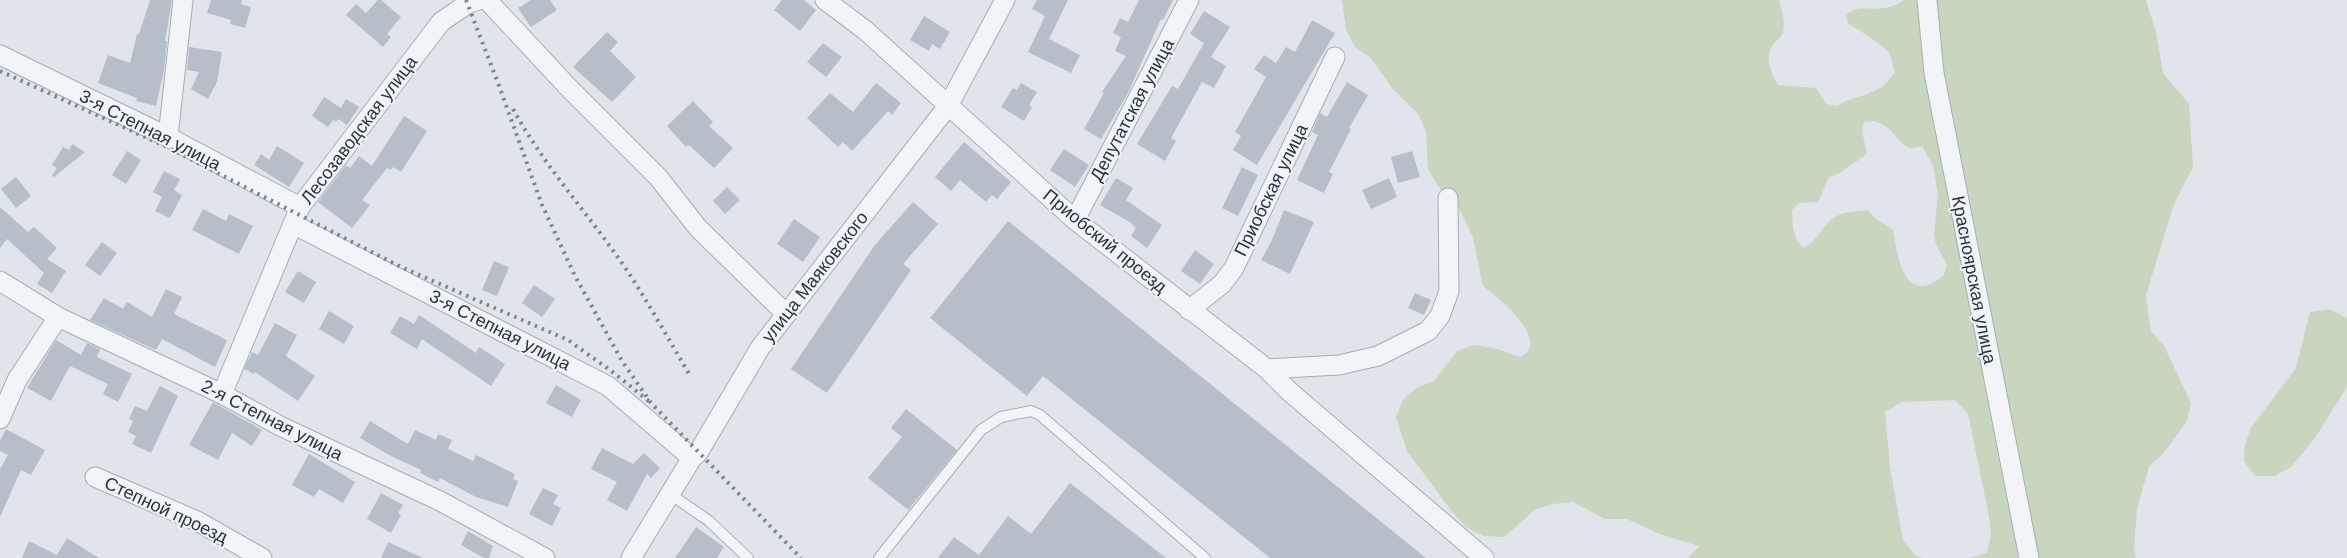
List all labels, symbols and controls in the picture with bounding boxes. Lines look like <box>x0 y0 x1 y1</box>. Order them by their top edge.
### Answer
street label: Депутатская улица <box>1086 35 1178 185</box>
street label: Лесозаводская улица <box>297 51 422 208</box>
street label: 3-я Степная улица <box>76 86 225 175</box>
street label: Приобская улица <box>1230 120 1312 259</box>
street label: Приобский проезд <box>1039 185 1171 297</box>
street label: Красноярская улица <box>1948 194 2000 367</box>
street label: улица Маяковского <box>758 208 872 346</box>
street label: 3-я Степная улица <box>426 286 575 375</box>
street label: 2-я Степная улица <box>198 376 347 465</box>
street label: Степной проезд <box>101 473 231 547</box>

